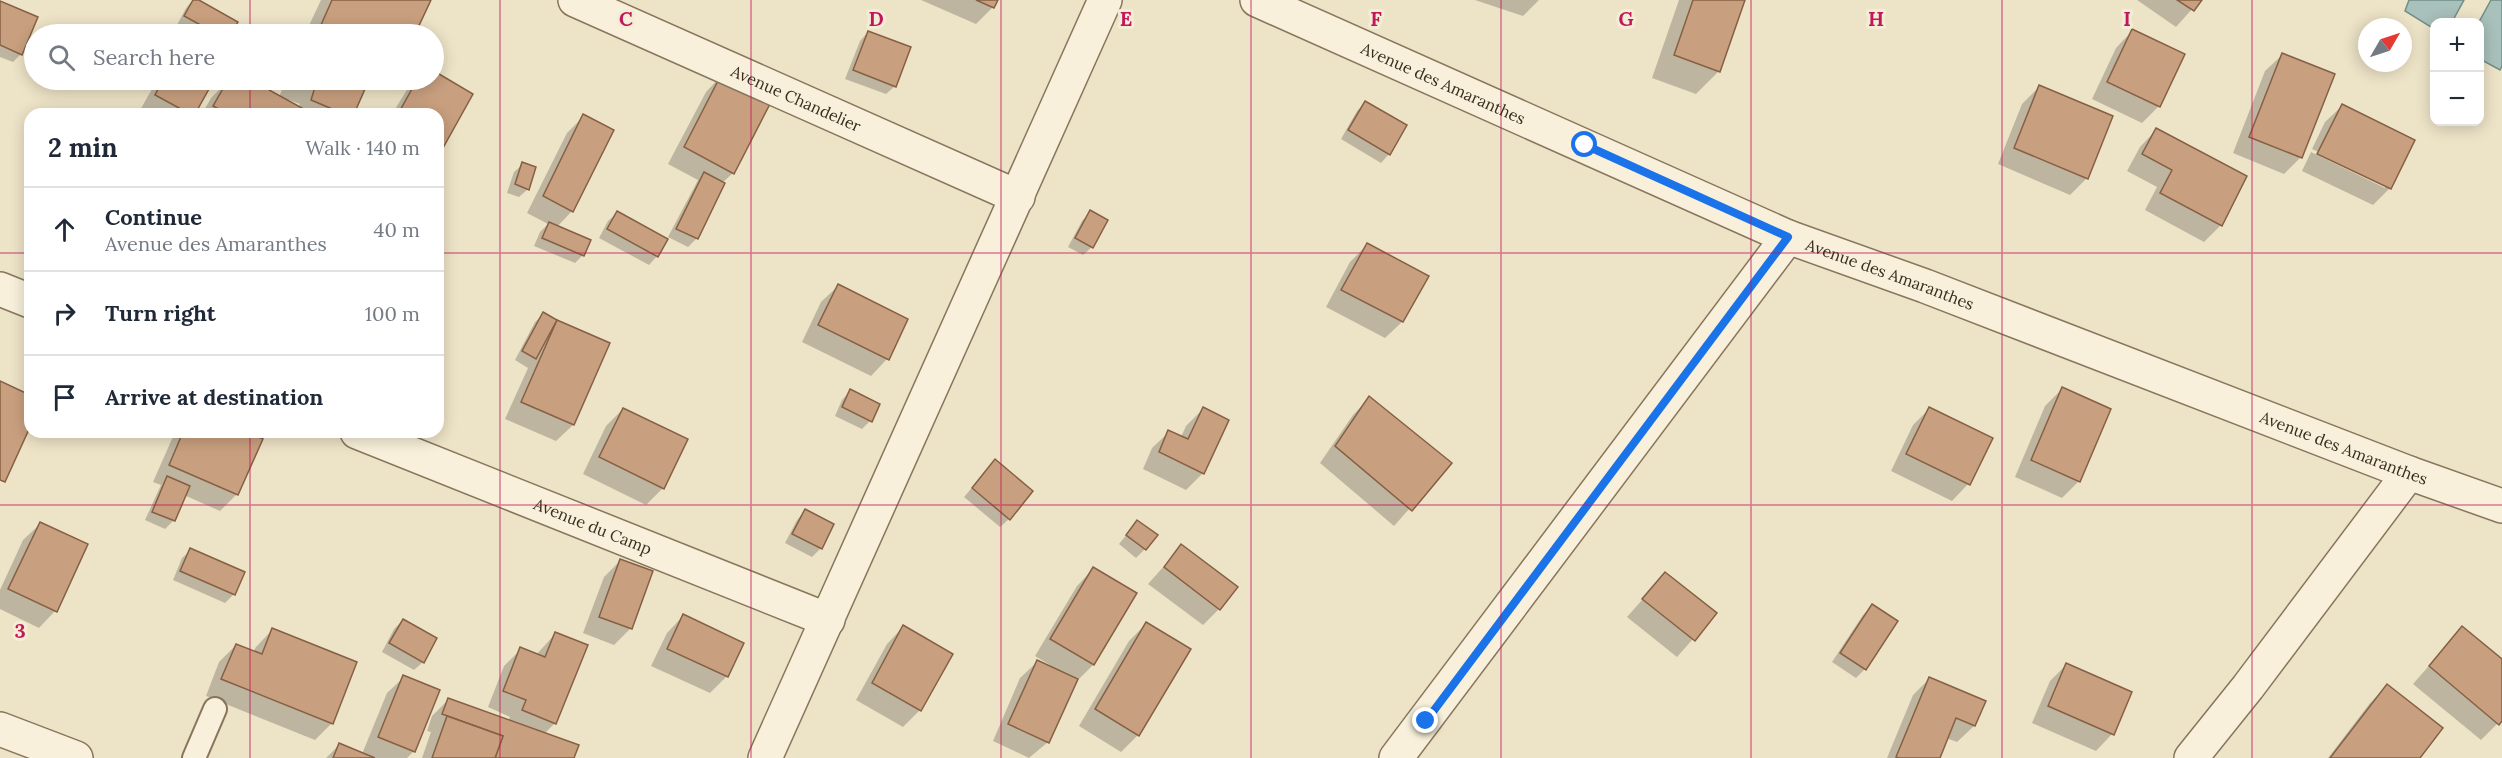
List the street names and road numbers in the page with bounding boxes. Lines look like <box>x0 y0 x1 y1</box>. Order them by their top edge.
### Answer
street label: Avenue des Amaranthes <box>1357 37 1528 128</box>
street label: Avenue Chandelier <box>727 60 864 136</box>
street label: Avenue des Amaranthes <box>1802 234 1977 314</box>
street label: Avenue des Amaranthes <box>2256 406 2430 489</box>
street label: Avenue du Camp <box>530 493 655 559</box>

